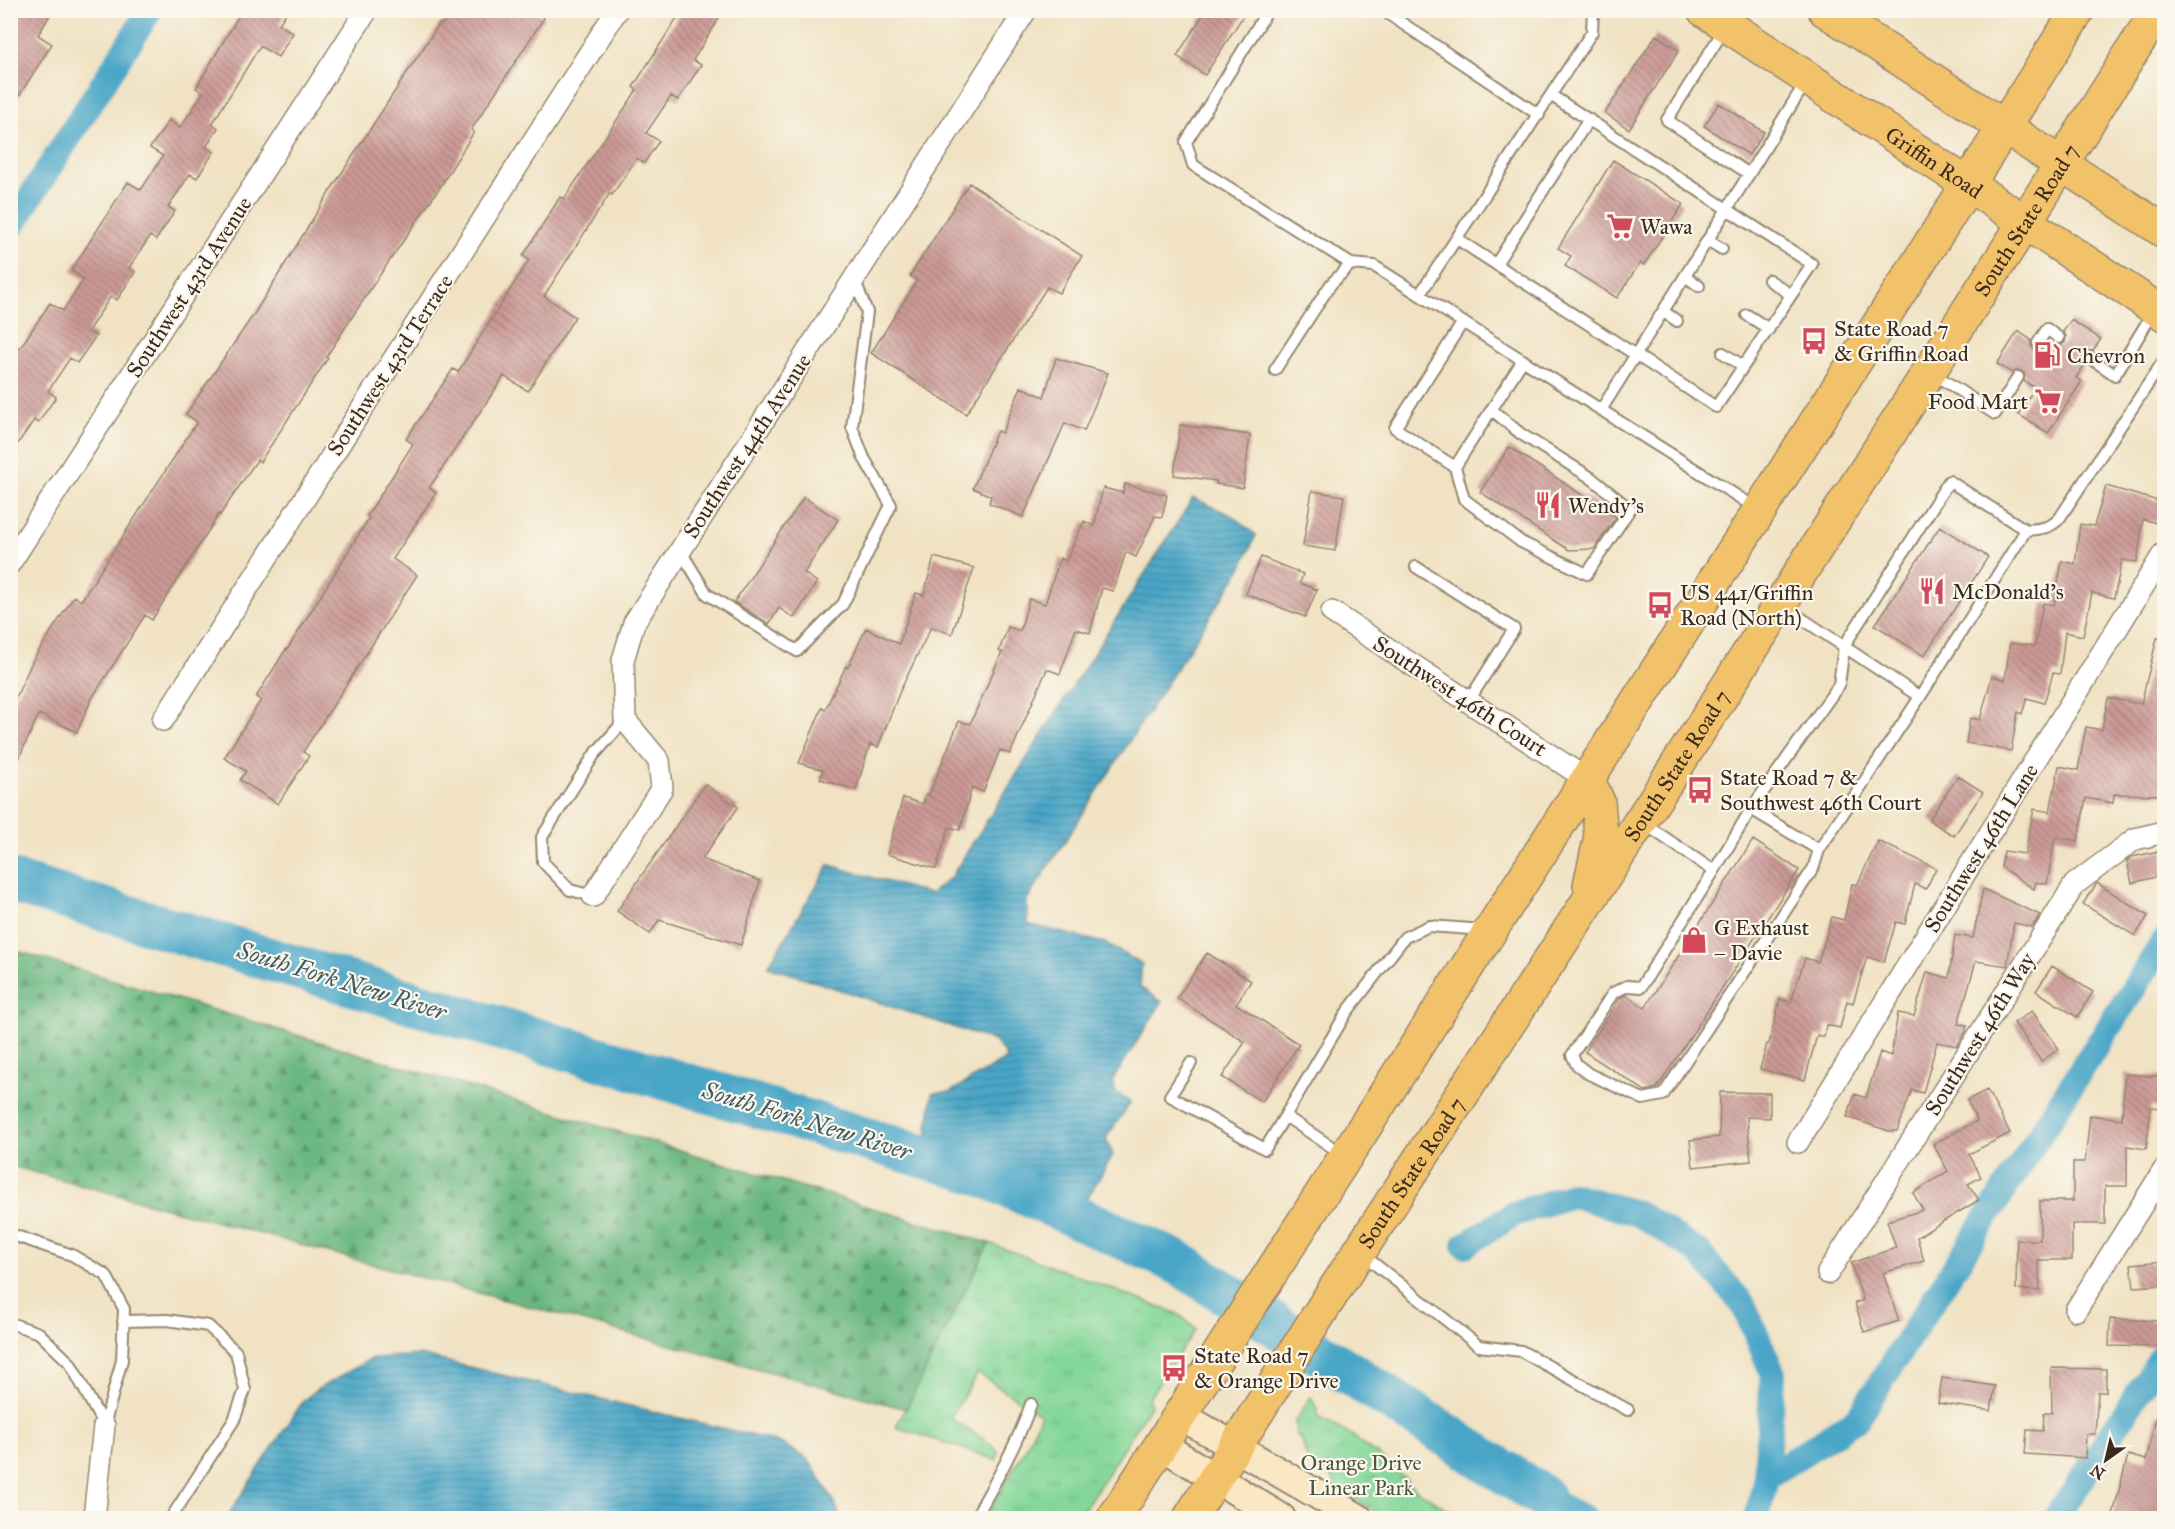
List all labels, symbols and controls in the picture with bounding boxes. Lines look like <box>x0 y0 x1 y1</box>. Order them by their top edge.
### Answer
street label: Griffin Road <box>1880 120 1988 204</box>
street label: South State Road 7 <box>1968 139 2084 301</box>
street label: Southwest 43rd Avenue <box>120 191 258 383</box>
supermarket icon: Wawa <box>1605 211 1635 241</box>
place label: Wawa <box>1640 213 1693 240</box>
street label: Southwest 43rd Terrace <box>321 269 459 461</box>
place label: State Road 7 & Griffin Road <box>1834 315 1969 367</box>
bus stop icon: State Road 7 & Griffin Road <box>1799 326 1829 356</box>
fuel station icon: Chevron <box>2032 340 2062 370</box>
place label: Chevron <box>2067 342 2145 369</box>
street label: Southwest 44th Avenue <box>677 349 817 543</box>
supermarket icon: Food Mart <box>2033 386 2063 416</box>
place label: Food Mart <box>1928 388 2028 415</box>
restaurant icon: Wendy's <box>1533 490 1563 520</box>
place label: Wendy's <box>1568 492 1644 519</box>
restaurant icon: McDonald's <box>1917 576 1947 606</box>
place label: McDonald's <box>1952 578 2064 605</box>
place label: US 441/Griffin Road (North) <box>1680 579 1814 631</box>
bus stop icon: US 441/Griffin Road (North) <box>1645 590 1675 620</box>
street label: Southwest 46th Court <box>1368 630 1552 762</box>
street label: South State Road 7 <box>1617 685 1735 847</box>
street label: Southwest 46th Lane <box>1918 758 2044 938</box>
place label: State Road 7 & Southwest 46th Court <box>1720 764 1922 816</box>
bus stop icon: State Road 7 & Southwest 46th Court <box>1685 775 1715 805</box>
place label: G Exhaust – Davie <box>1714 914 1810 966</box>
shop icon: G Exhaust – Davie <box>1679 925 1709 955</box>
water label: South Fork New River <box>233 935 452 1028</box>
street label: Southwest 46th Way <box>1919 947 2041 1120</box>
water label: South Fork New River <box>698 1075 917 1168</box>
street label: South State Road 7 <box>1352 1092 1470 1253</box>
place label: State Road 7 & Orange Drive <box>1194 1342 1339 1394</box>
bus stop icon: State Road 7 & Orange Drive <box>1159 1353 1189 1383</box>
north arrow <box>2076 1430 2136 1490</box>
park label: Orange Drive Linear Park <box>1300 1449 1422 1501</box>
text: N <box>2087 1460 2109 1484</box>

